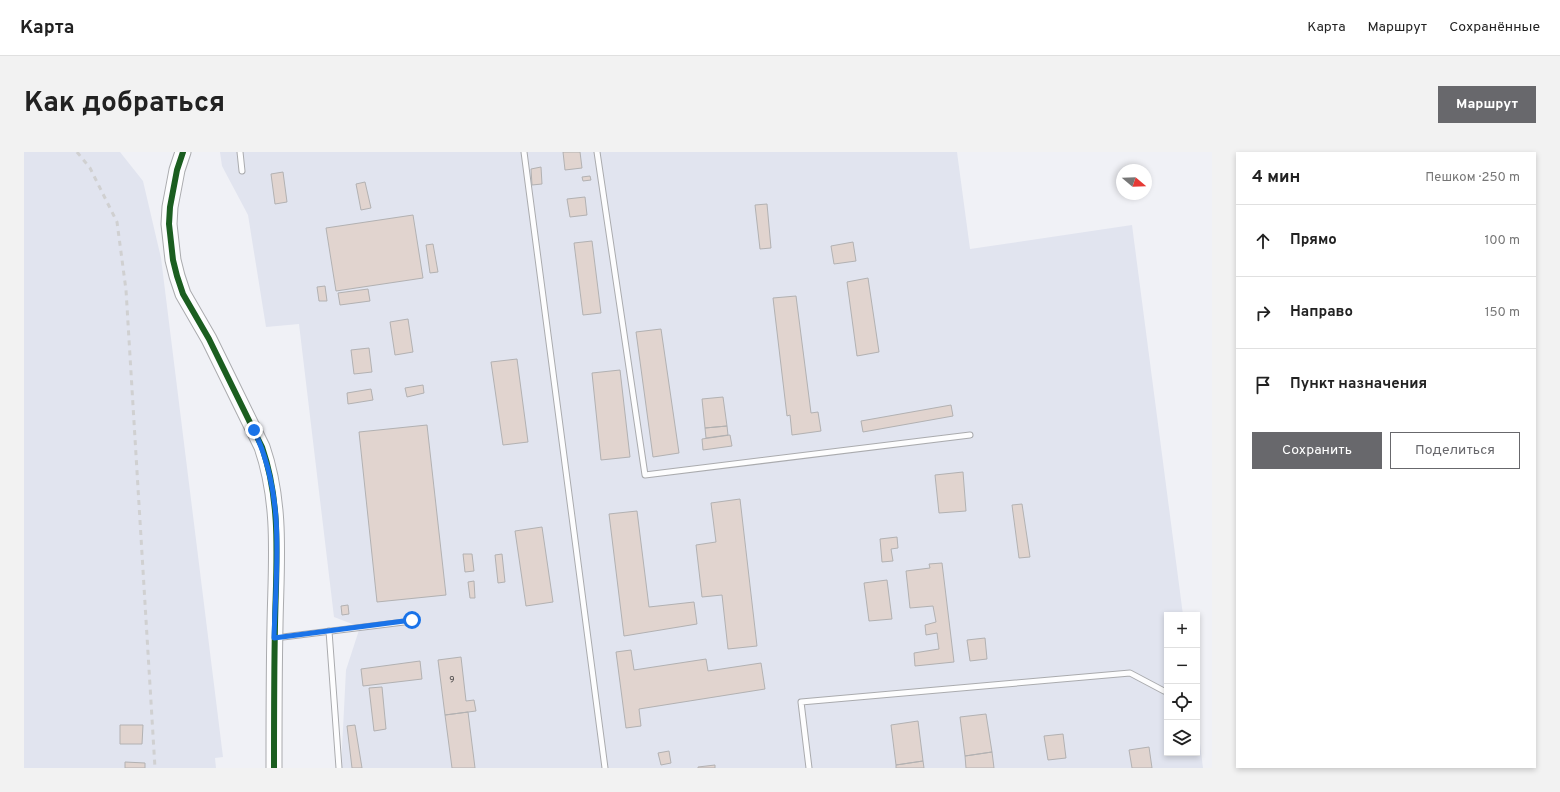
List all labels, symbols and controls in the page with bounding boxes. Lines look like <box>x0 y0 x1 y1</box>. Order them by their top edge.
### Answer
text: Карта <box>20 16 74 40</box>
text: Карта <box>1307 19 1346 36</box>
text: Маршрут <box>1368 19 1427 36</box>
text: Сохранённые <box>1449 19 1540 36</box>
text: Как добраться <box>24 86 225 122</box>
button: Маршрут <box>1438 86 1536 123</box>
north arrow <box>1116 164 1152 200</box>
text: 4 мин <box>1252 167 1300 189</box>
text: Пешком · 250 m <box>1425 170 1520 186</box>
icon: ahead <box>1252 230 1274 252</box>
text: Прямо <box>1290 231 1337 250</box>
text: 100 m <box>1484 233 1520 249</box>
icon: right <box>1252 302 1274 324</box>
text: Направо <box>1290 303 1353 322</box>
text: 150 m <box>1485 305 1520 321</box>
icon: arrive <box>1252 374 1274 396</box>
text: Пункт назначения <box>1290 375 1427 394</box>
route end <box>245 421 263 439</box>
button: Сохранить <box>1252 432 1382 469</box>
button: Поделиться <box>1390 432 1520 469</box>
route start <box>403 611 421 629</box>
map controls <box>1164 612 1200 756</box>
button: + <box>1164 612 1200 648</box>
button: − <box>1164 648 1200 684</box>
house number: 9 <box>449 675 455 686</box>
button: locate <box>1164 684 1200 720</box>
button: layers <box>1164 720 1200 756</box>

